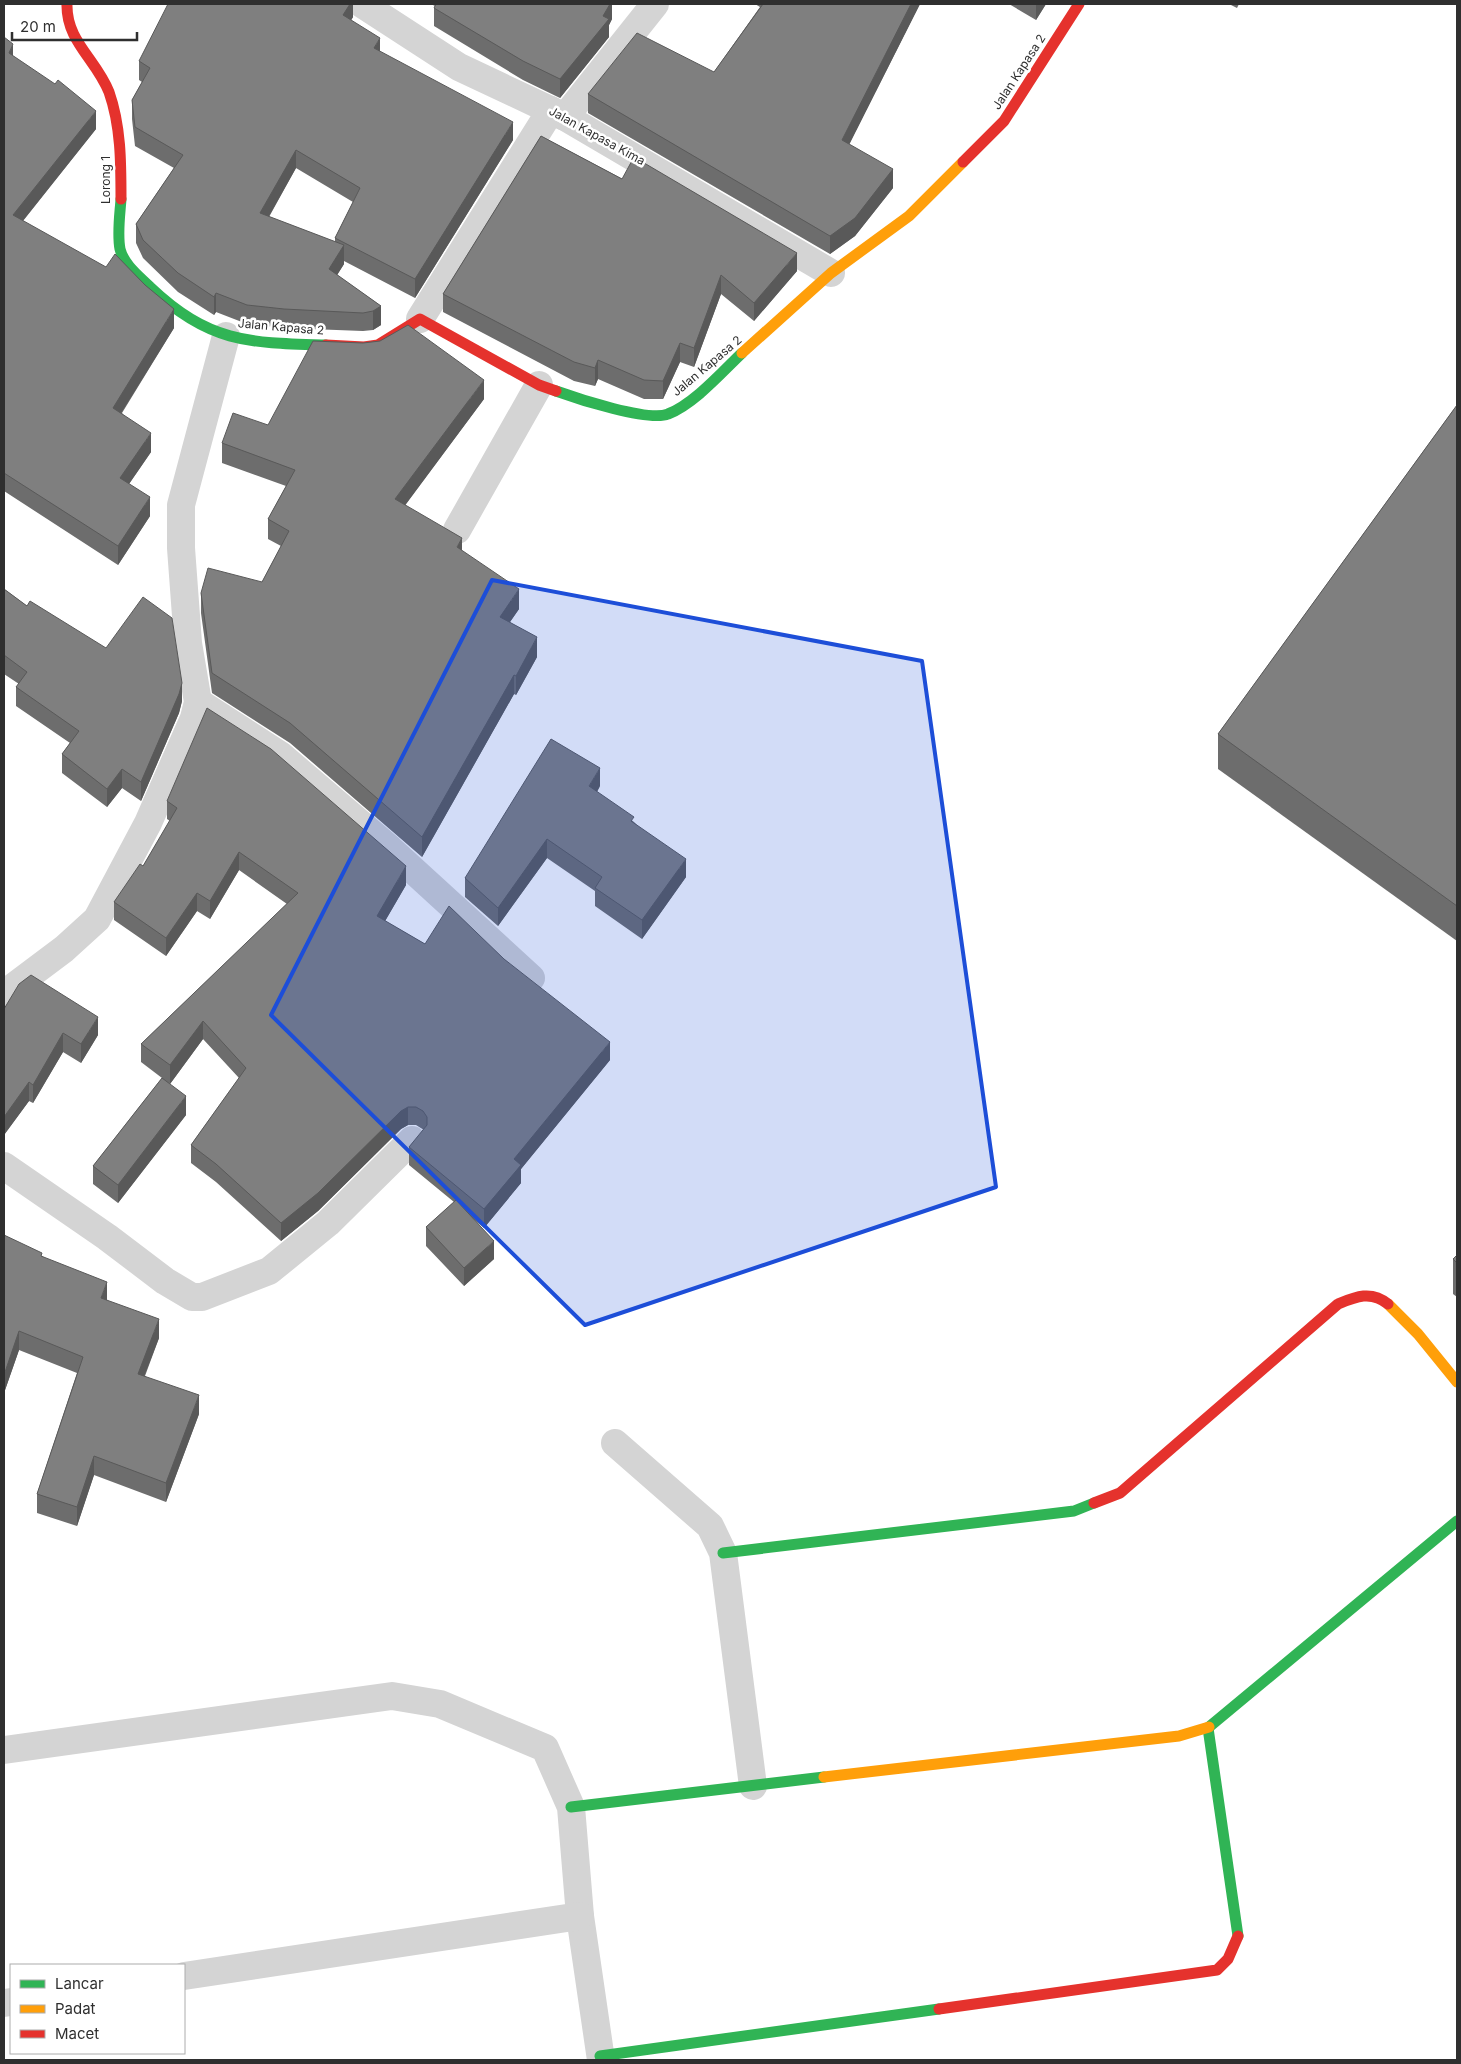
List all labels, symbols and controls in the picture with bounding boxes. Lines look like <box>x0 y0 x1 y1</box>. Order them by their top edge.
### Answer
scale bar <box>12 10 138 42</box>
text: 20 m <box>20 17 56 36</box>
street label: Jalan Kapasa 2 <box>989 31 1048 112</box>
street label: Jalan Kapasa Kima <box>547 103 648 168</box>
street label: Lorong 1 <box>98 156 113 204</box>
street label: Jalan Kapasa 2 <box>237 315 325 338</box>
street label: Jalan Kapasa 2 <box>669 332 745 399</box>
legend <box>10 1964 185 2054</box>
text: Lancar <box>55 1974 104 1993</box>
text: Padat <box>55 1999 96 2018</box>
text: Macet <box>55 2024 99 2043</box>

